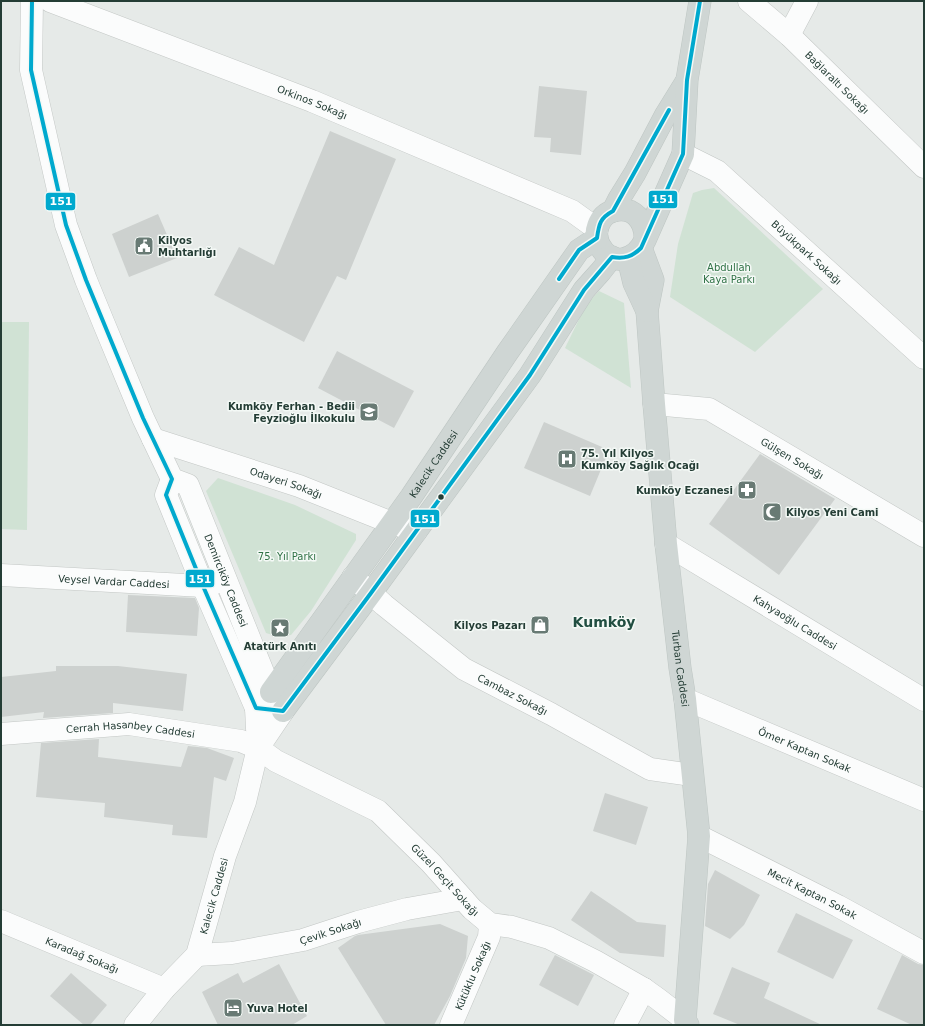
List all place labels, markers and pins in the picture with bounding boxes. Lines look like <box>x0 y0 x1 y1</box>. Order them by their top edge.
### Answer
public building icon: Kilyos Muhtarlığı <box>133 235 155 257</box>
place label: Kilyos Muhtarlığı <box>158 235 216 258</box>
place label: Kumköy Ferhan - Bedii Feyzioğlu İlkokulu <box>228 401 355 424</box>
school or university icon: Kumköy Ferhan - Bedii Feyzioğlu İlkokulu <box>358 401 380 423</box>
hospital icon: 75. Yıl Kilyos Kumköy Sağlık Ocağı <box>556 448 578 470</box>
place label: 75. Yıl Kilyos Kumköy Sağlık Ocağı <box>581 448 699 471</box>
pharmacy icon: Kumköy Eczanesi <box>736 479 758 501</box>
place label: Kumköy Eczanesi <box>636 485 733 496</box>
unlabelled marker <box>436 492 446 502</box>
mosque icon: Kilyos Yeni Cami <box>761 501 783 523</box>
place label: Kilyos Yeni Cami <box>786 507 879 518</box>
shop icon: Kilyos Pazarı <box>529 614 551 636</box>
place icon: Atatürk Anıtı <box>269 617 291 639</box>
place label: Kilyos Pazarı <box>454 620 526 631</box>
place label: Atatürk Anıtı <box>244 641 316 652</box>
hotel icon: Yuva Hotel <box>222 997 244 1019</box>
place label: Yuva Hotel <box>246 1003 308 1014</box>

